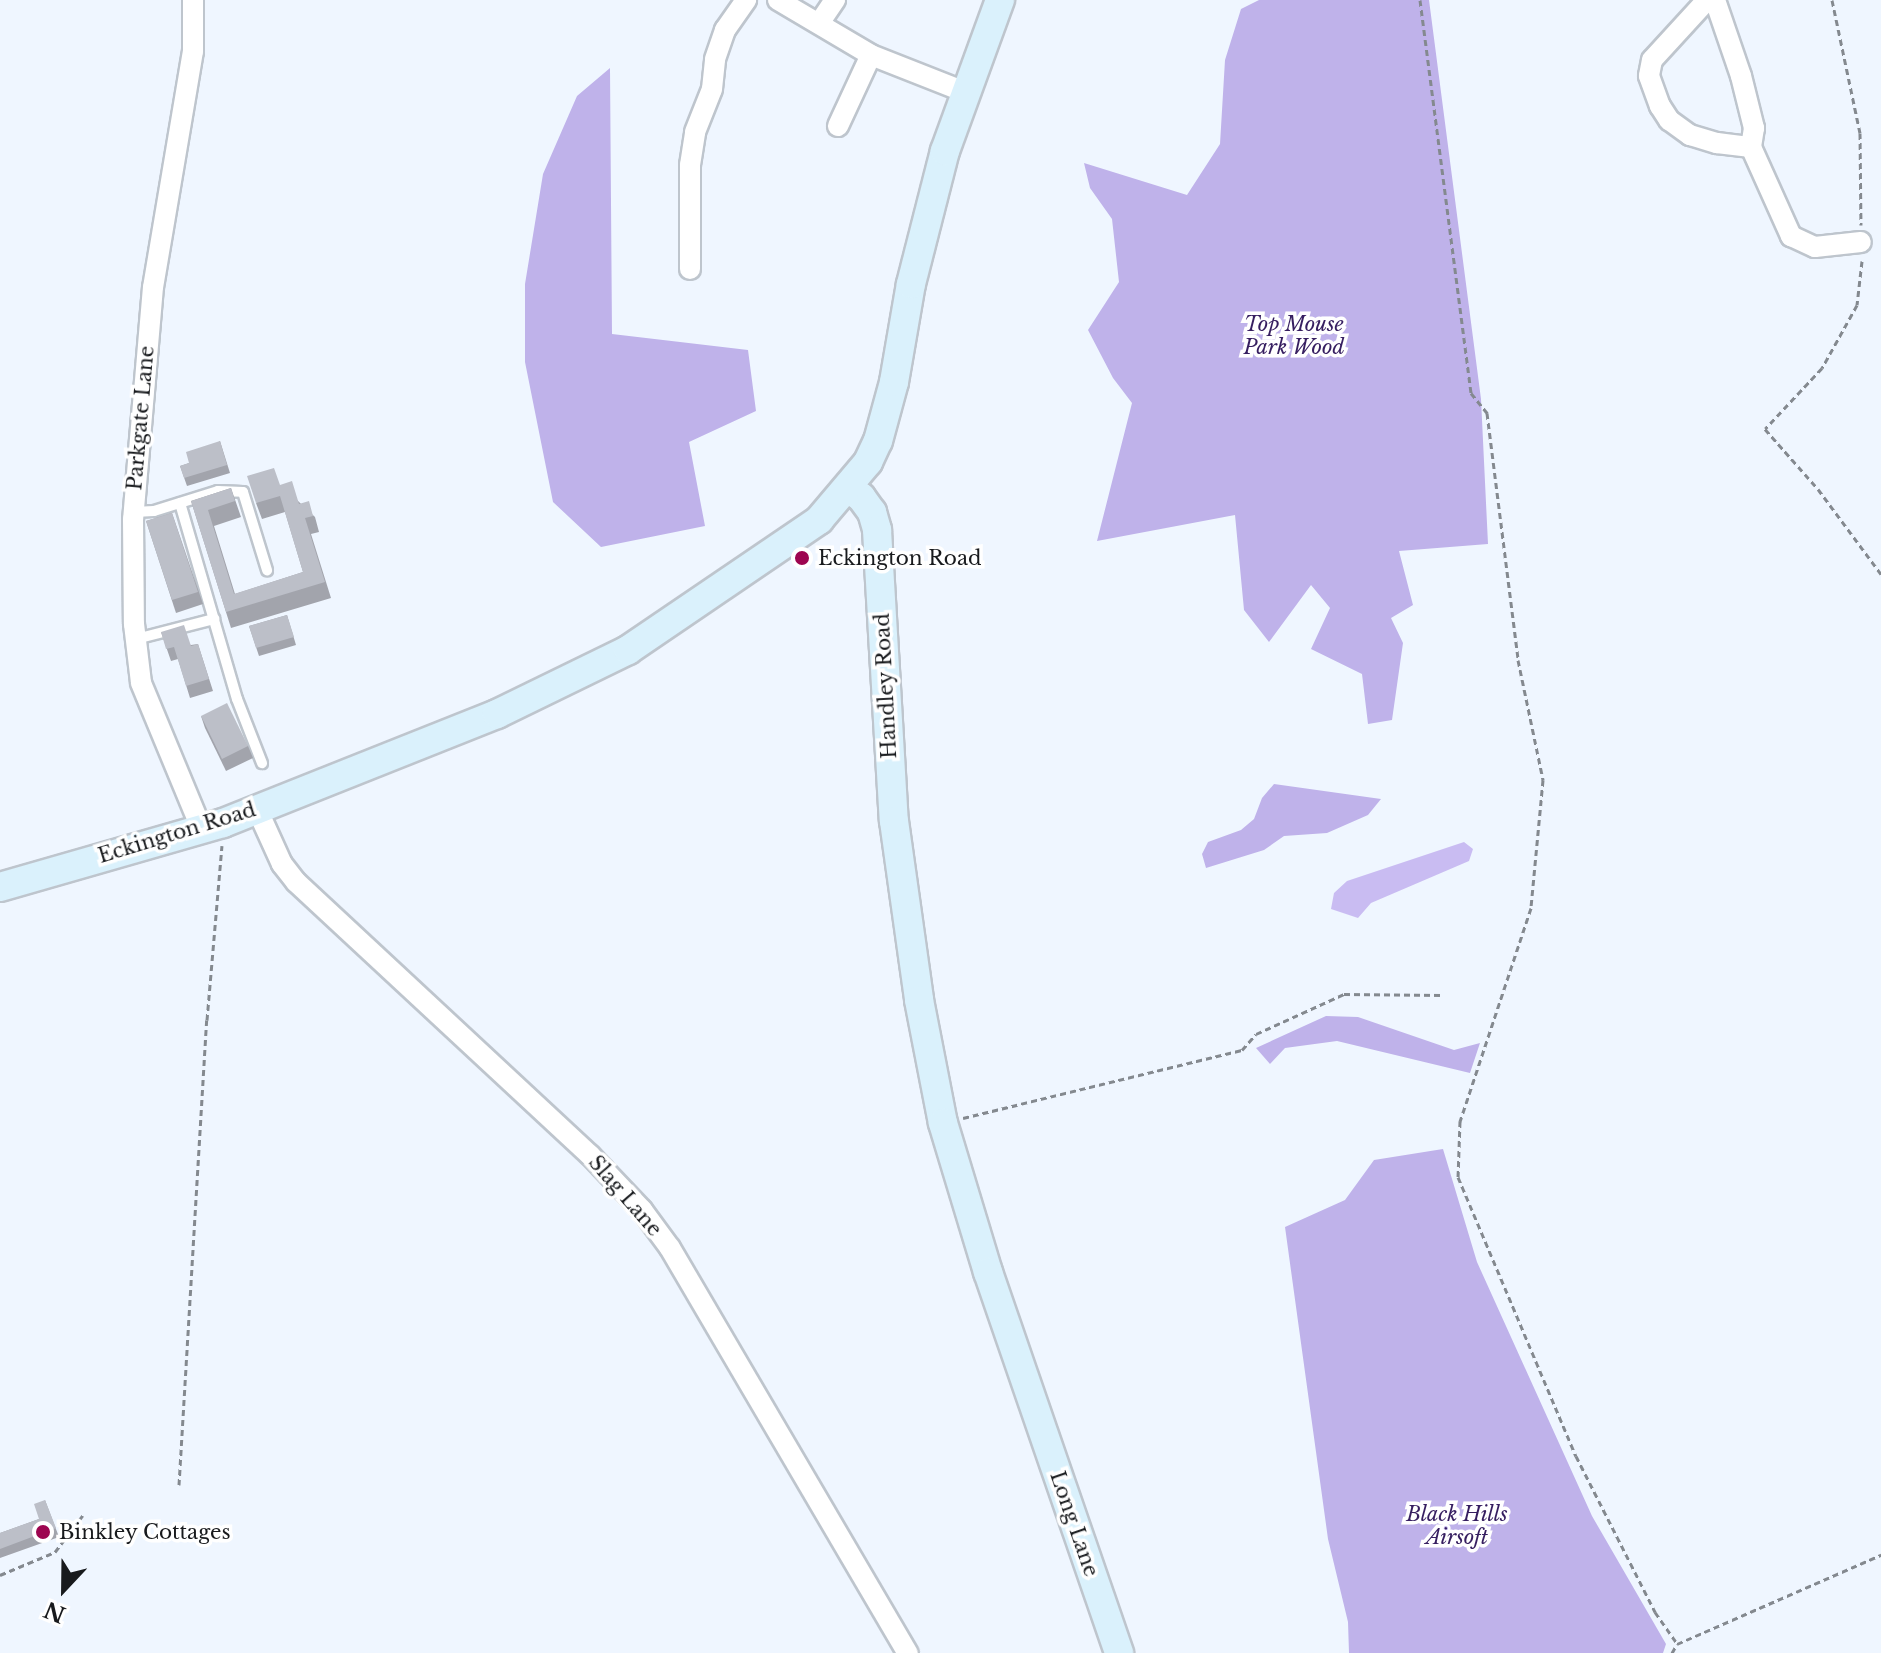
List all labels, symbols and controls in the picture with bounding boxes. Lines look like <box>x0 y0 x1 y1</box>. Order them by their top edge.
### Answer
park label: Top Mouse Park Wood <box>1244 313 1344 360</box>
street label: Parkgate Lane <box>123 345 159 491</box>
place label: Eckington Road <box>818 546 982 570</box>
marker: Eckington Road <box>793 549 811 567</box>
street label: Handley Road <box>870 612 902 760</box>
street label: Eckington Road <box>95 798 259 868</box>
street label: Slag Lane <box>583 1151 667 1241</box>
street label: Long Lane <box>1045 1468 1103 1580</box>
park label: Black Hills Airsoft <box>1406 1502 1508 1549</box>
place label: Binkley Cottages <box>59 1520 231 1544</box>
marker: Binkley Cottages <box>34 1523 52 1541</box>
north arrow <box>24 1549 104 1629</box>
text: N <box>40 1595 69 1628</box>

